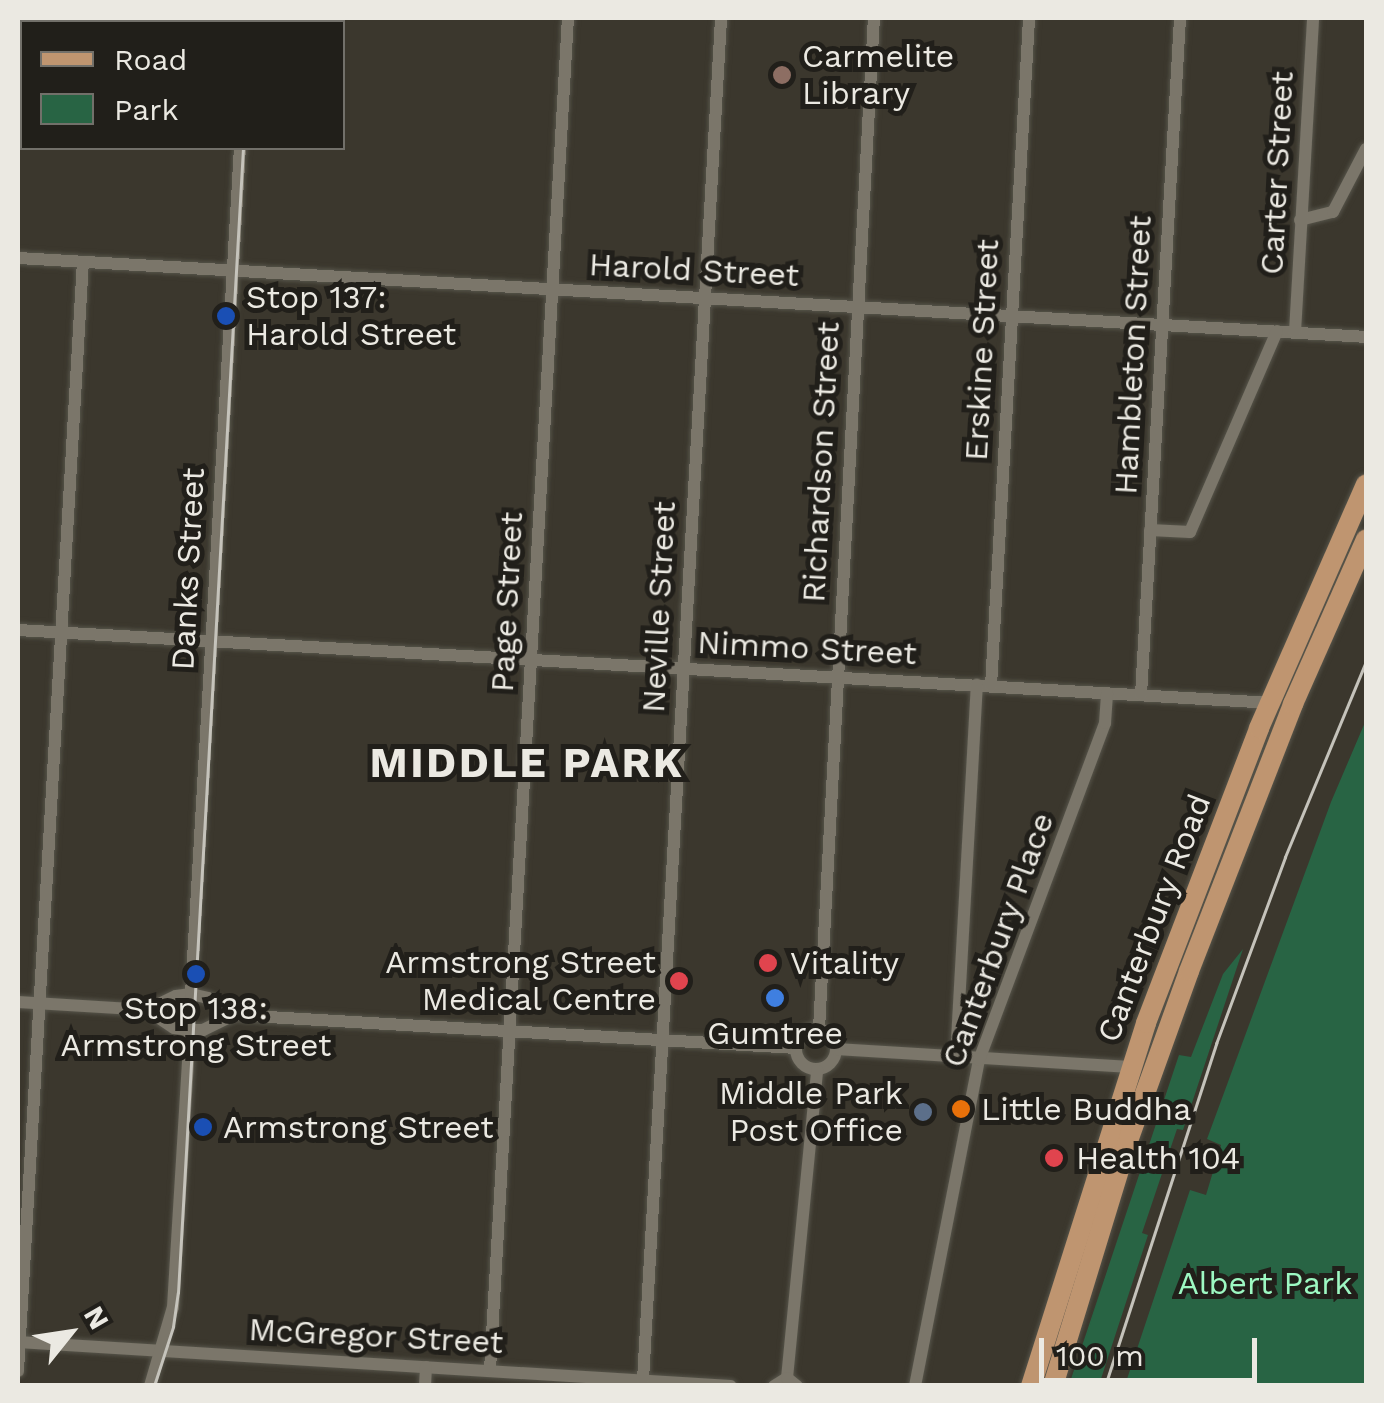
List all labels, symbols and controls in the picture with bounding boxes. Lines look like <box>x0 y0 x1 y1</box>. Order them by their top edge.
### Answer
legend <box>20 20 345 150</box>
place label: Carmelite Library <box>802 38 954 113</box>
text: Road <box>114 42 187 77</box>
marker: Carmelite Library <box>771 64 793 86</box>
street label: Carter Street <box>1252 70 1302 276</box>
text: Park <box>114 92 179 127</box>
street label: Hambleton Street <box>1107 214 1159 496</box>
street label: Erskine Street <box>957 238 1007 462</box>
street label: Harold Street <box>588 245 800 295</box>
place label: Stop 137: Harold Street <box>246 279 456 354</box>
marker: Stop 137: Harold Street <box>215 305 237 327</box>
street label: Richardson Street <box>794 321 848 603</box>
street label: Danks Street <box>164 467 212 671</box>
street label: Neville Street <box>634 500 684 714</box>
street label: Page Street <box>483 511 531 693</box>
street label: Nimmo Street <box>696 623 918 673</box>
district label: MIDDLE PARK <box>370 738 684 788</box>
street label: Canterbury Road <box>1089 788 1219 1048</box>
street label: Canterbury Place <box>934 807 1062 1073</box>
place label: Armstrong Street Medical Centre <box>385 944 656 1019</box>
place label: Vitality <box>790 944 899 982</box>
marker: Vitality <box>755 950 781 976</box>
marker: Stop 138: Armstrong Street <box>185 963 207 985</box>
marker: Armstrong Street Medical Centre <box>666 968 692 994</box>
marker: Gumtree <box>764 987 786 1009</box>
place label: Stop 138: Armstrong Street <box>61 990 331 1065</box>
place label: Gumtree <box>707 1014 843 1052</box>
place label: Middle Park Post Office <box>719 1075 903 1150</box>
place label: Little Buddha <box>981 1090 1191 1128</box>
marker: Little Buddha <box>950 1098 972 1120</box>
marker: Middle Park Post Office <box>912 1101 934 1123</box>
place label: Armstrong Street <box>223 1108 494 1146</box>
marker: Armstrong Street <box>192 1116 214 1138</box>
place label: Health 104 <box>1076 1139 1241 1177</box>
marker: Health 104 <box>1041 1145 1067 1171</box>
park label: Albert Park <box>1178 1264 1352 1302</box>
north arrow <box>20 1283 120 1383</box>
text: N <box>77 1301 116 1335</box>
street label: McGregor Street <box>247 1310 505 1362</box>
scale bar <box>1044 1318 1262 1380</box>
text: 100 m <box>1056 1338 1144 1373</box>

